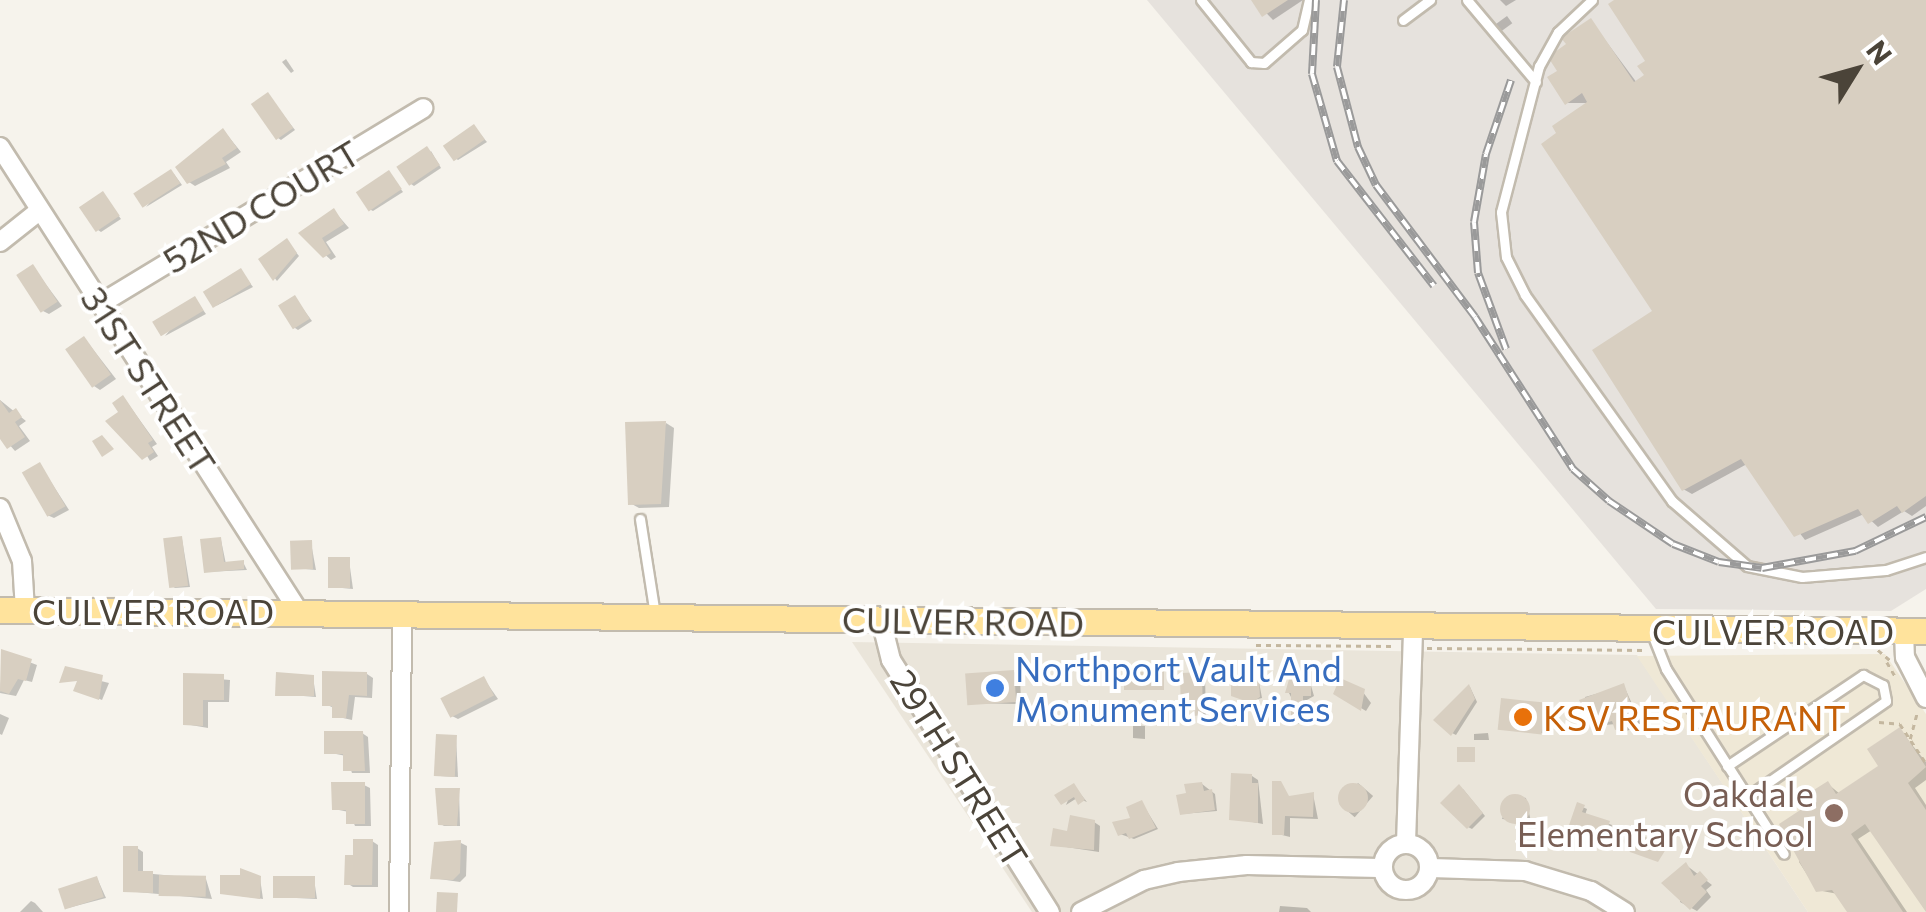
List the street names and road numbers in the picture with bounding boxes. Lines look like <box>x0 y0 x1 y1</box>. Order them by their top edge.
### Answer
street label: 52ND COURT <box>155 131 367 281</box>
street label: 31ST STREET <box>73 279 225 481</box>
street label: CULVER ROAD <box>32 590 274 632</box>
street label: CULVER ROAD <box>842 598 1084 644</box>
street label: CULVER ROAD <box>1652 610 1894 652</box>
street label: 29TH STREET <box>883 662 1037 874</box>

